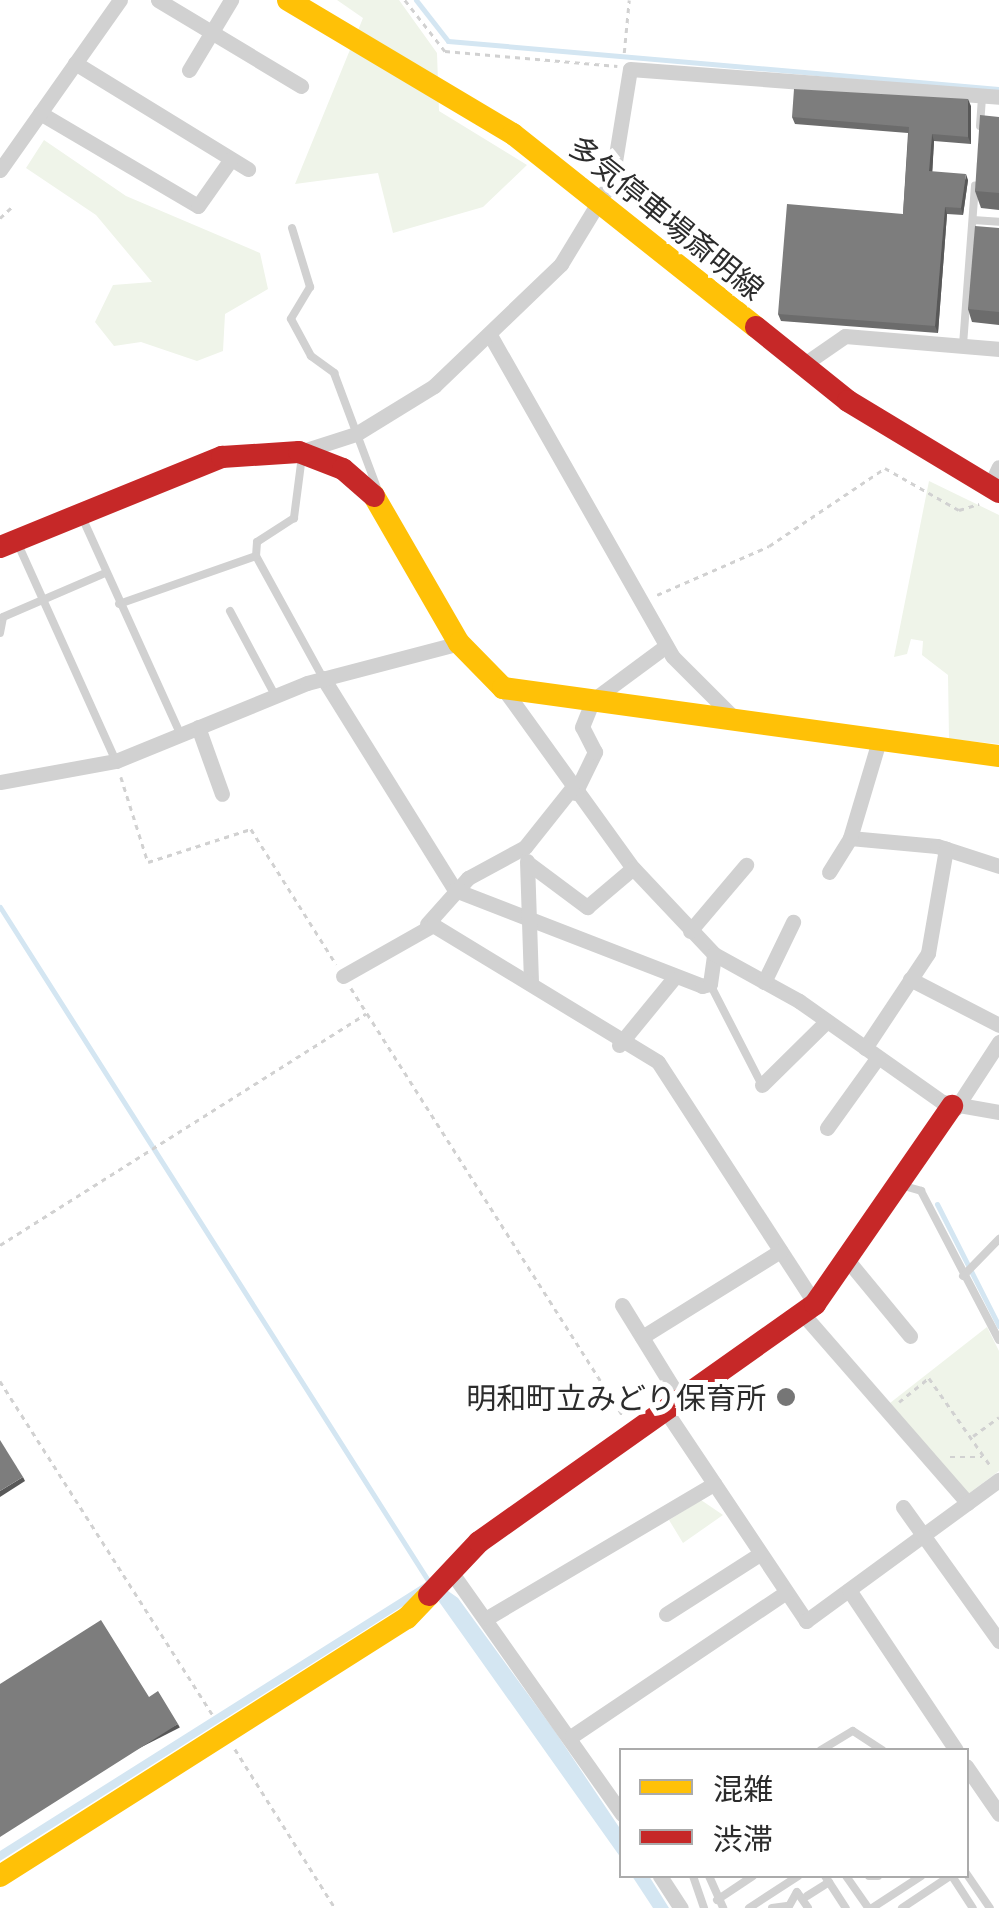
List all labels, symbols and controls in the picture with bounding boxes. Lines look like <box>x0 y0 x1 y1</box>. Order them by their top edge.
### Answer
street label: 多気停車場斎明線 <box>562 127 772 307</box>
place label: 明和町立みどり保育所 <box>466 1379 766 1415</box>
marker: 明和町立みどり保育所 <box>775 1386 797 1408</box>
legend <box>619 1748 969 1878</box>
text: 混雑 <box>713 1770 773 1806</box>
text: 渋滞 <box>713 1820 773 1856</box>

